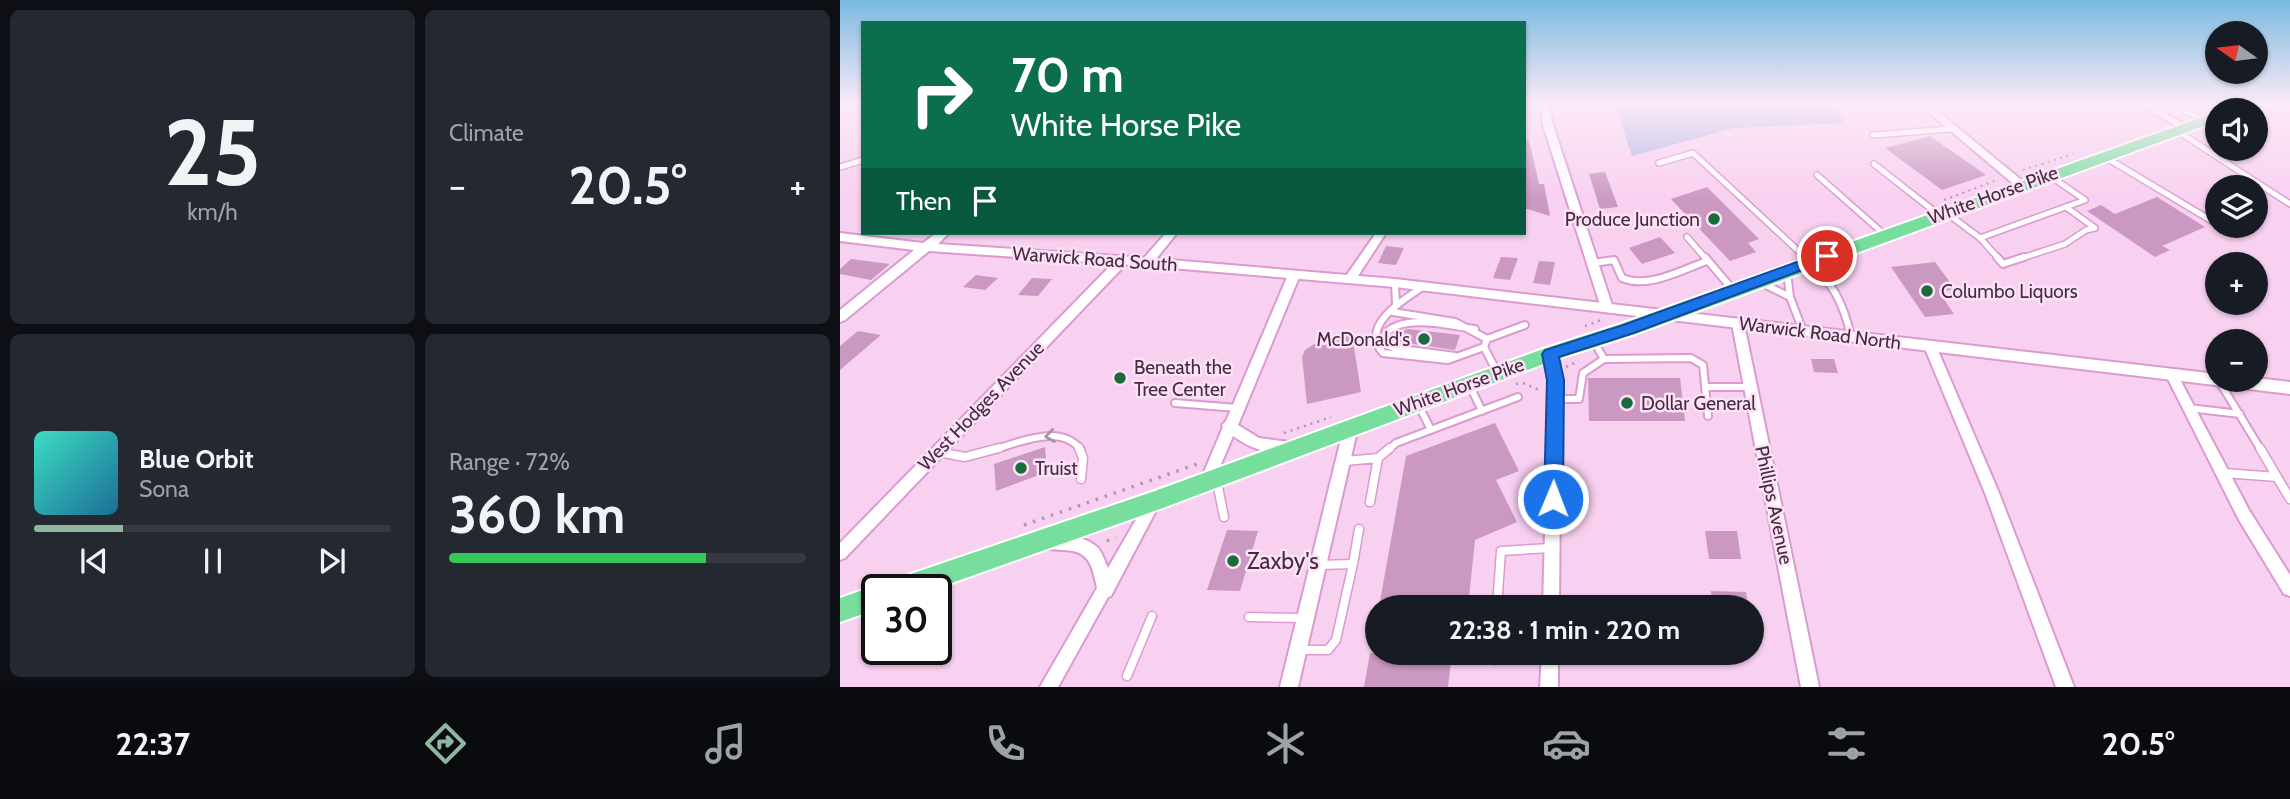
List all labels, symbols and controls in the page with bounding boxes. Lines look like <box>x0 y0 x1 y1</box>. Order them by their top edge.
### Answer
north arrow <box>2205 21 2268 84</box>
map controls <box>2205 21 2268 392</box>
text: 70 m <box>1011 45 1124 104</box>
icon: right <box>896 49 987 140</box>
text: 25 <box>164 97 261 208</box>
button: sound <box>2205 98 2268 161</box>
text: White Horse Pike <box>1011 105 1241 144</box>
text: Climate <box>449 119 524 147</box>
text: 20.5° <box>568 154 687 217</box>
street label: White Horse Pike <box>1925 161 2061 229</box>
text: − <box>449 162 466 209</box>
text: + <box>789 162 806 209</box>
button: layers <box>2205 175 2268 238</box>
icon: arrive <box>966 182 1004 220</box>
text: Then <box>896 185 952 217</box>
text: km/h <box>187 198 238 226</box>
place label: Produce Junction <box>1565 208 1700 231</box>
marker: Produce Junction <box>1706 211 1722 227</box>
pin <box>1797 226 1857 286</box>
icon: arrive <box>1808 237 1846 275</box>
street label: Warwick Road South <box>1012 242 1178 276</box>
button: + <box>2205 252 2268 315</box>
place label: Columbo Liquors <box>1941 280 2078 303</box>
marker: Columbo Liquors <box>1919 283 1935 299</box>
street label: Warwick Road North <box>1738 312 1902 354</box>
place label: McDonald's <box>1317 328 1410 351</box>
button: − <box>2205 329 2268 392</box>
marker: McDonald's <box>1416 331 1432 347</box>
street label: West Hodges Avenue <box>913 336 1049 476</box>
street label: White Horse Pike <box>1391 353 1527 421</box>
place label: Beneath the Tree Center <box>1134 356 1232 401</box>
marker: Beneath the Tree Center <box>1112 370 1128 386</box>
place label: Dollar General <box>1641 392 1756 415</box>
marker: Dollar General <box>1619 395 1635 411</box>
one-way arrow <box>1044 428 1056 443</box>
text: Blue Orbit <box>139 443 254 475</box>
street label: Phillips Avenue <box>1750 443 1798 567</box>
text: Range · 72% <box>449 448 570 476</box>
place label: Truist <box>1035 457 1078 480</box>
marker: Truist <box>1013 460 1029 476</box>
position arrow <box>1516 462 1590 536</box>
text: Sona <box>139 475 189 503</box>
text: 360 km <box>449 483 625 546</box>
icon: previous <box>75 542 113 580</box>
icon: pause <box>194 542 232 580</box>
icon: next <box>313 542 351 580</box>
place label: Zaxby's <box>1247 547 1319 575</box>
marker: Zaxby's <box>1225 553 1241 569</box>
speed limit sign: 30 <box>861 574 952 665</box>
text: 22:38 · 1 min · 220 m <box>1449 614 1680 646</box>
icon: directions <box>421 719 470 768</box>
icon: music <box>701 719 750 768</box>
icon: phone <box>981 719 1030 768</box>
icon: climate <box>1261 719 1310 768</box>
icon: car <box>1542 719 1591 768</box>
icon: filters <box>1822 719 1871 768</box>
text: 22:37 <box>116 724 190 763</box>
text: 20.5° <box>2102 724 2174 763</box>

